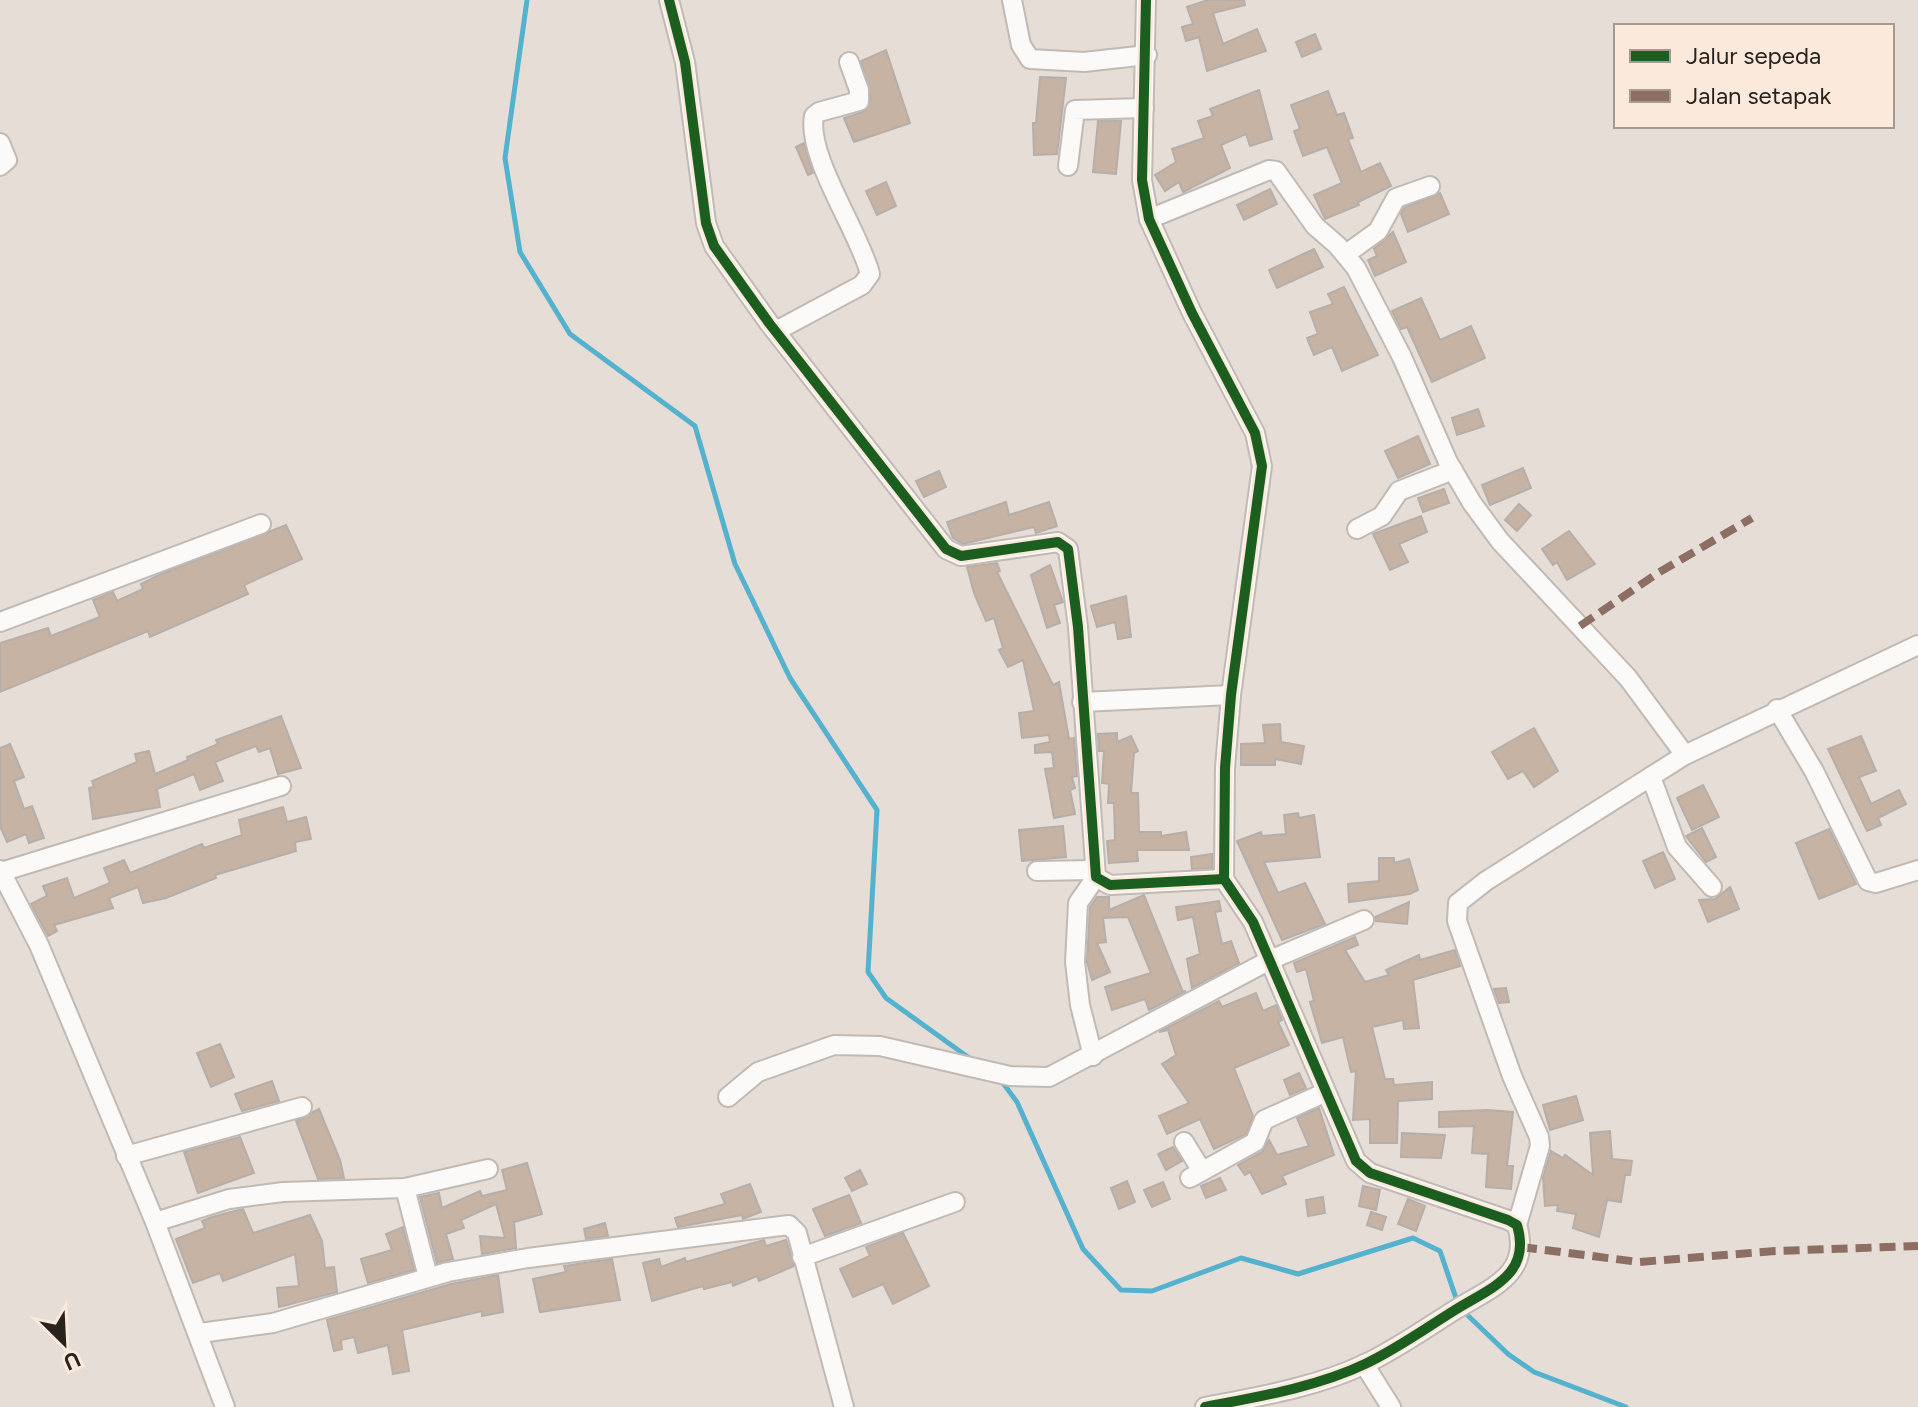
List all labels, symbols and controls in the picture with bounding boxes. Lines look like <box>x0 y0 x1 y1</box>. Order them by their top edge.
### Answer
legend <box>1614 24 1894 128</box>
text: Jalur sepeda <box>1686 41 1821 70</box>
text: Jalan setapak <box>1686 81 1831 110</box>
north arrow <box>24 1303 104 1383</box>
text: U <box>59 1345 85 1376</box>

